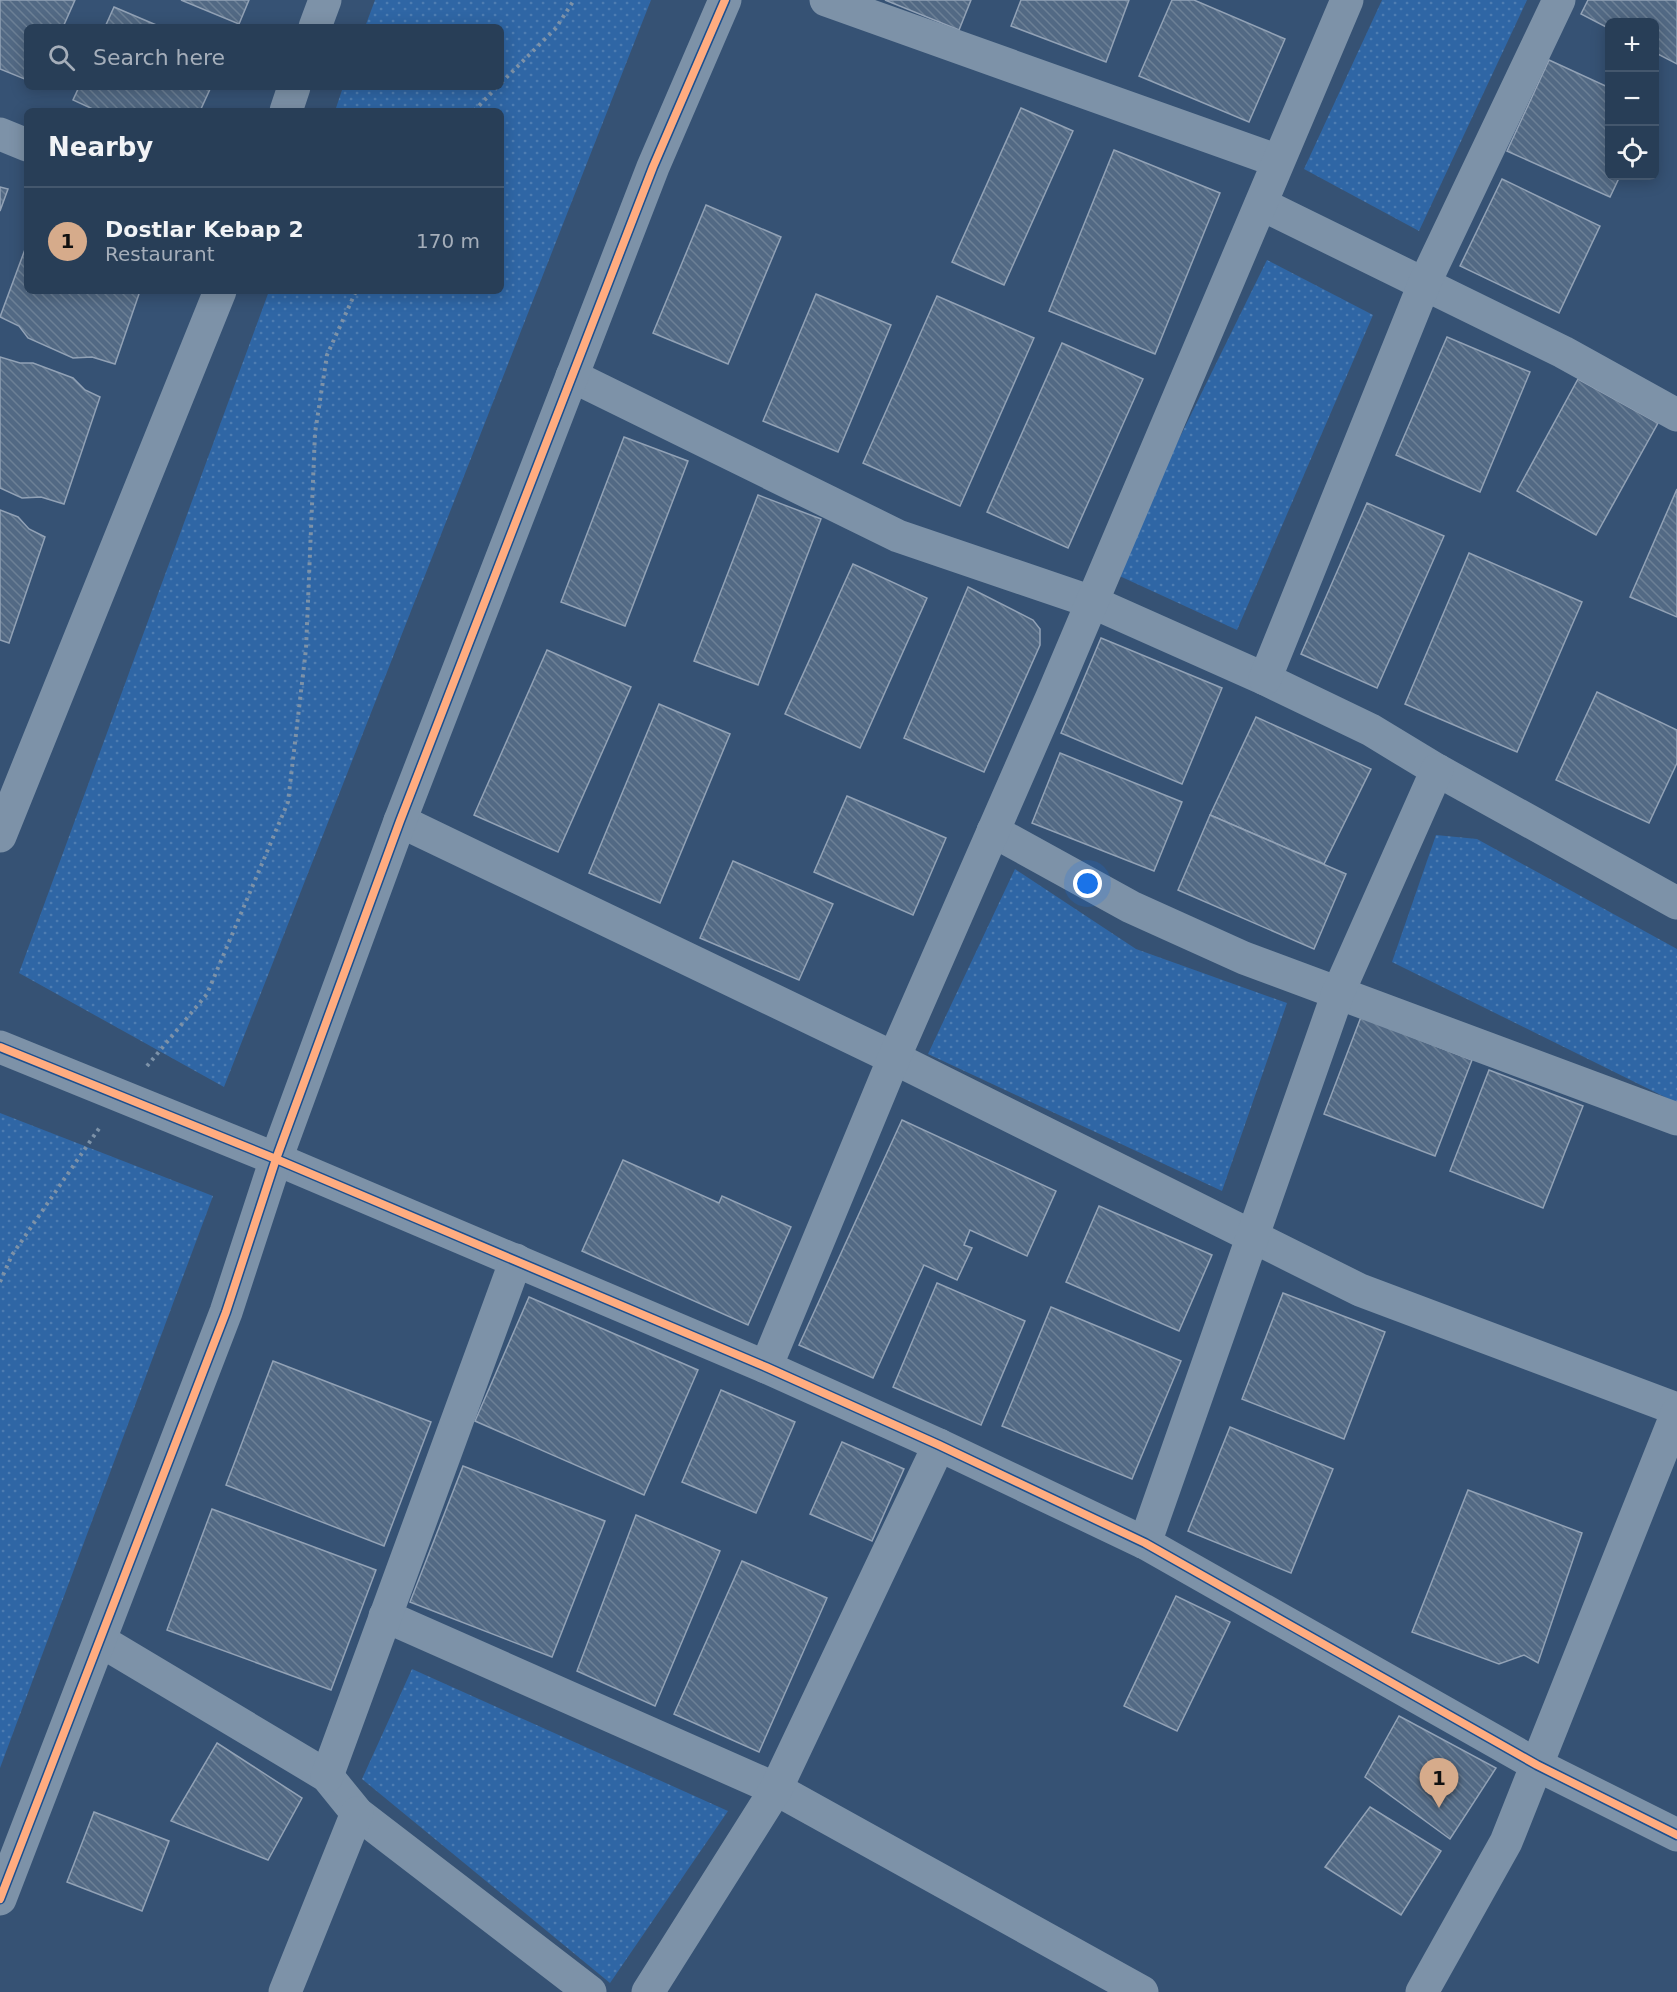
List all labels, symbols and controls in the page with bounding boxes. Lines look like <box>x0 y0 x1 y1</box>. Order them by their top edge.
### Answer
map controls <box>1605 18 1659 180</box>
button: + <box>1605 18 1659 72</box>
search box <box>24 24 504 90</box>
icon: search <box>45 41 78 74</box>
text: Search here <box>93 45 225 70</box>
button: − <box>1605 72 1659 126</box>
button: locate <box>1605 126 1659 180</box>
text: Nearby <box>48 132 153 162</box>
text: Dostlar Kebap 2 <box>105 217 304 242</box>
text: 1 <box>61 229 74 253</box>
text: 170 m <box>416 229 480 253</box>
text: Restaurant <box>105 242 215 266</box>
your location <box>1073 869 1102 898</box>
pin: 1 <box>1420 1758 1458 1808</box>

